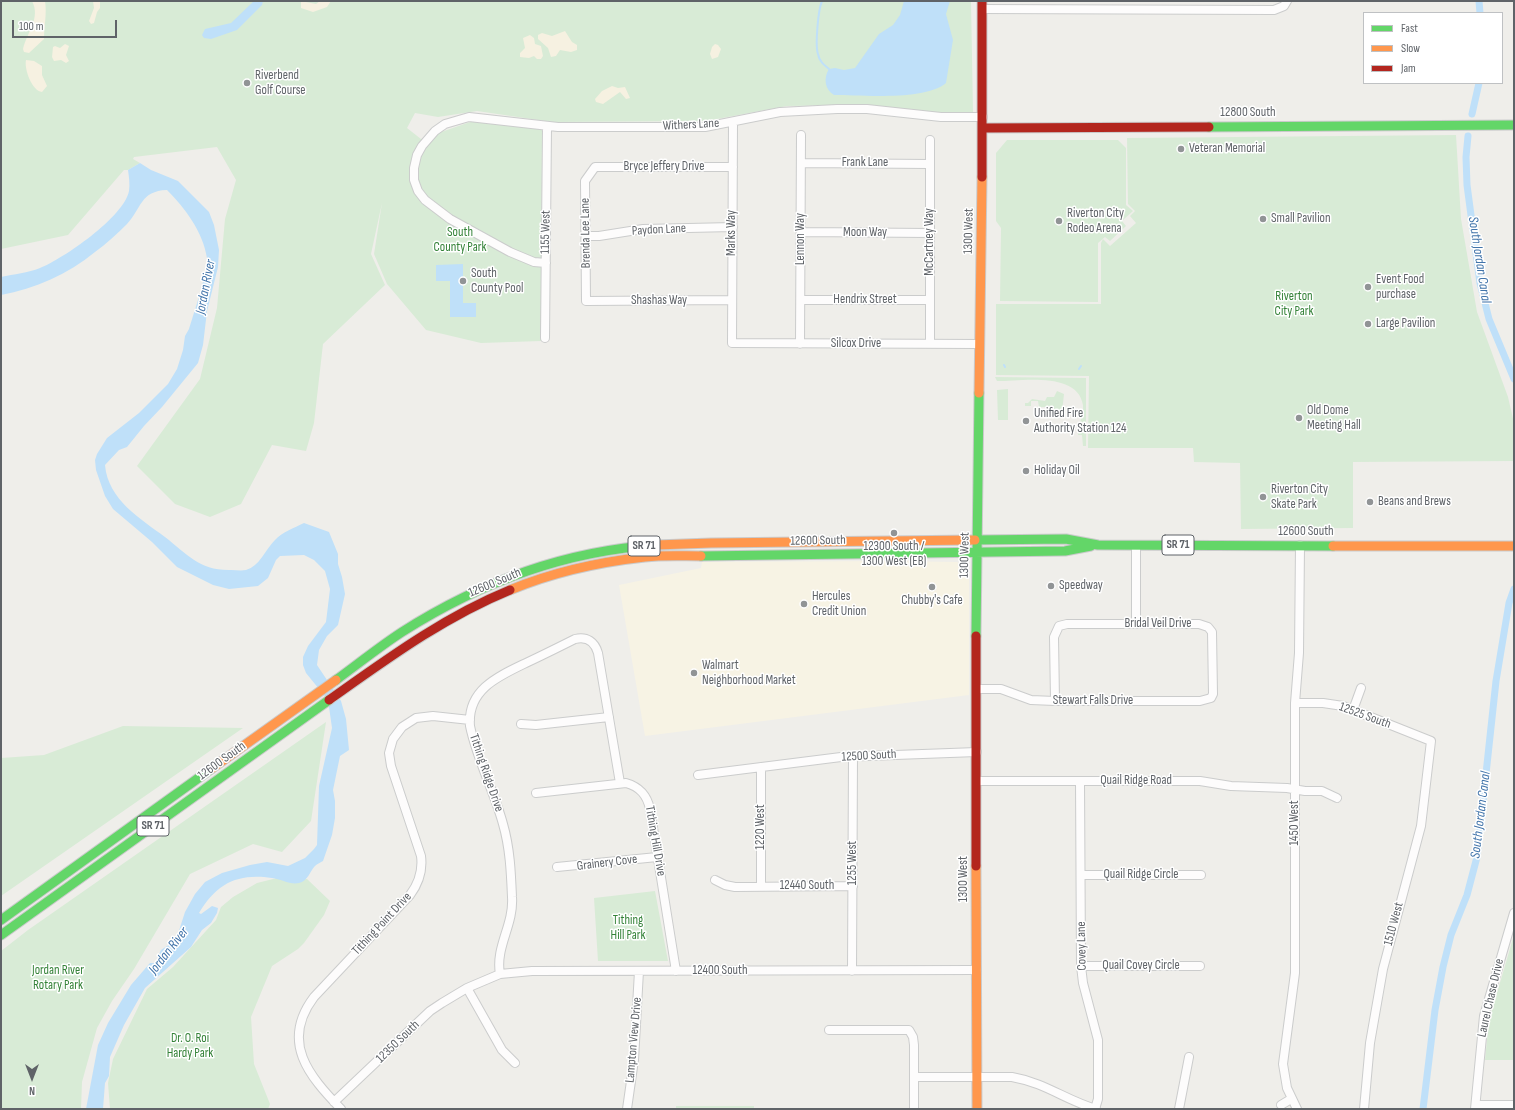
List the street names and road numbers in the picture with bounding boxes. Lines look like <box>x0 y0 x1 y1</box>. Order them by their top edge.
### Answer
street label: 12800 South <box>1220 105 1276 121</box>
street label: Withers Lane <box>662 116 720 134</box>
street label: Frank Lane <box>842 155 888 171</box>
street label: Bryce Jeffery Drive <box>624 159 704 175</box>
street label: Brenda Lee Lane <box>578 198 594 268</box>
street label: McCartney Way <box>922 208 938 276</box>
street label: 1300 West <box>961 208 977 254</box>
street label: 1155 West <box>538 210 554 254</box>
street label: Marks Way <box>724 210 740 256</box>
street label: Lennon Way <box>793 213 809 265</box>
street label: Paydon Lane <box>632 221 686 239</box>
street label: Moon Way <box>843 225 887 241</box>
street label: Hendrix Street <box>833 292 897 308</box>
street label: Shashas Way <box>631 293 687 309</box>
street label: Silcox Drive <box>831 336 881 352</box>
street label: 12600 South <box>1278 524 1334 540</box>
street label: 1300 West <box>957 532 973 578</box>
street label: 12600 South <box>790 533 846 549</box>
road number: SR 71 <box>1162 535 1194 555</box>
road number: SR 71 <box>628 536 660 556</box>
street label: 12600 South <box>466 565 524 601</box>
street label: Bridal Veil Drive <box>1124 616 1192 632</box>
street label: Stewart Falls Drive <box>1053 693 1133 709</box>
street label: 12525 South <box>1337 699 1393 733</box>
street label: Tithing Ridge Drive <box>465 732 507 814</box>
street label: 12600 South <box>195 738 249 784</box>
street label: 12500 South <box>841 747 897 765</box>
street label: Quail Ridge Road <box>1100 773 1172 789</box>
street label: 1450 West <box>1287 800 1303 846</box>
street label: 1220 West <box>753 804 769 850</box>
street label: Tithing Hill Drive <box>641 805 669 877</box>
road number: SR 71 <box>137 816 169 836</box>
street label: 1255 West <box>845 841 861 885</box>
street label: Grainery Cove <box>576 852 638 874</box>
street label: 1300 West <box>956 856 972 902</box>
street label: Quail Ridge Circle <box>1103 867 1179 883</box>
street label: 12440 South <box>780 878 834 894</box>
street label: Tithing Point Drive <box>349 889 415 959</box>
street label: 1510 West <box>1381 901 1407 947</box>
street label: Covey Lane <box>1074 921 1090 971</box>
street label: Laurel Chase Drive <box>1474 957 1508 1039</box>
street label: Quail Covey Circle <box>1102 958 1180 974</box>
street label: 12400 South <box>693 963 747 979</box>
street label: Lampton View Drive <box>622 997 646 1083</box>
street label: 12350 South <box>373 1017 423 1067</box>

